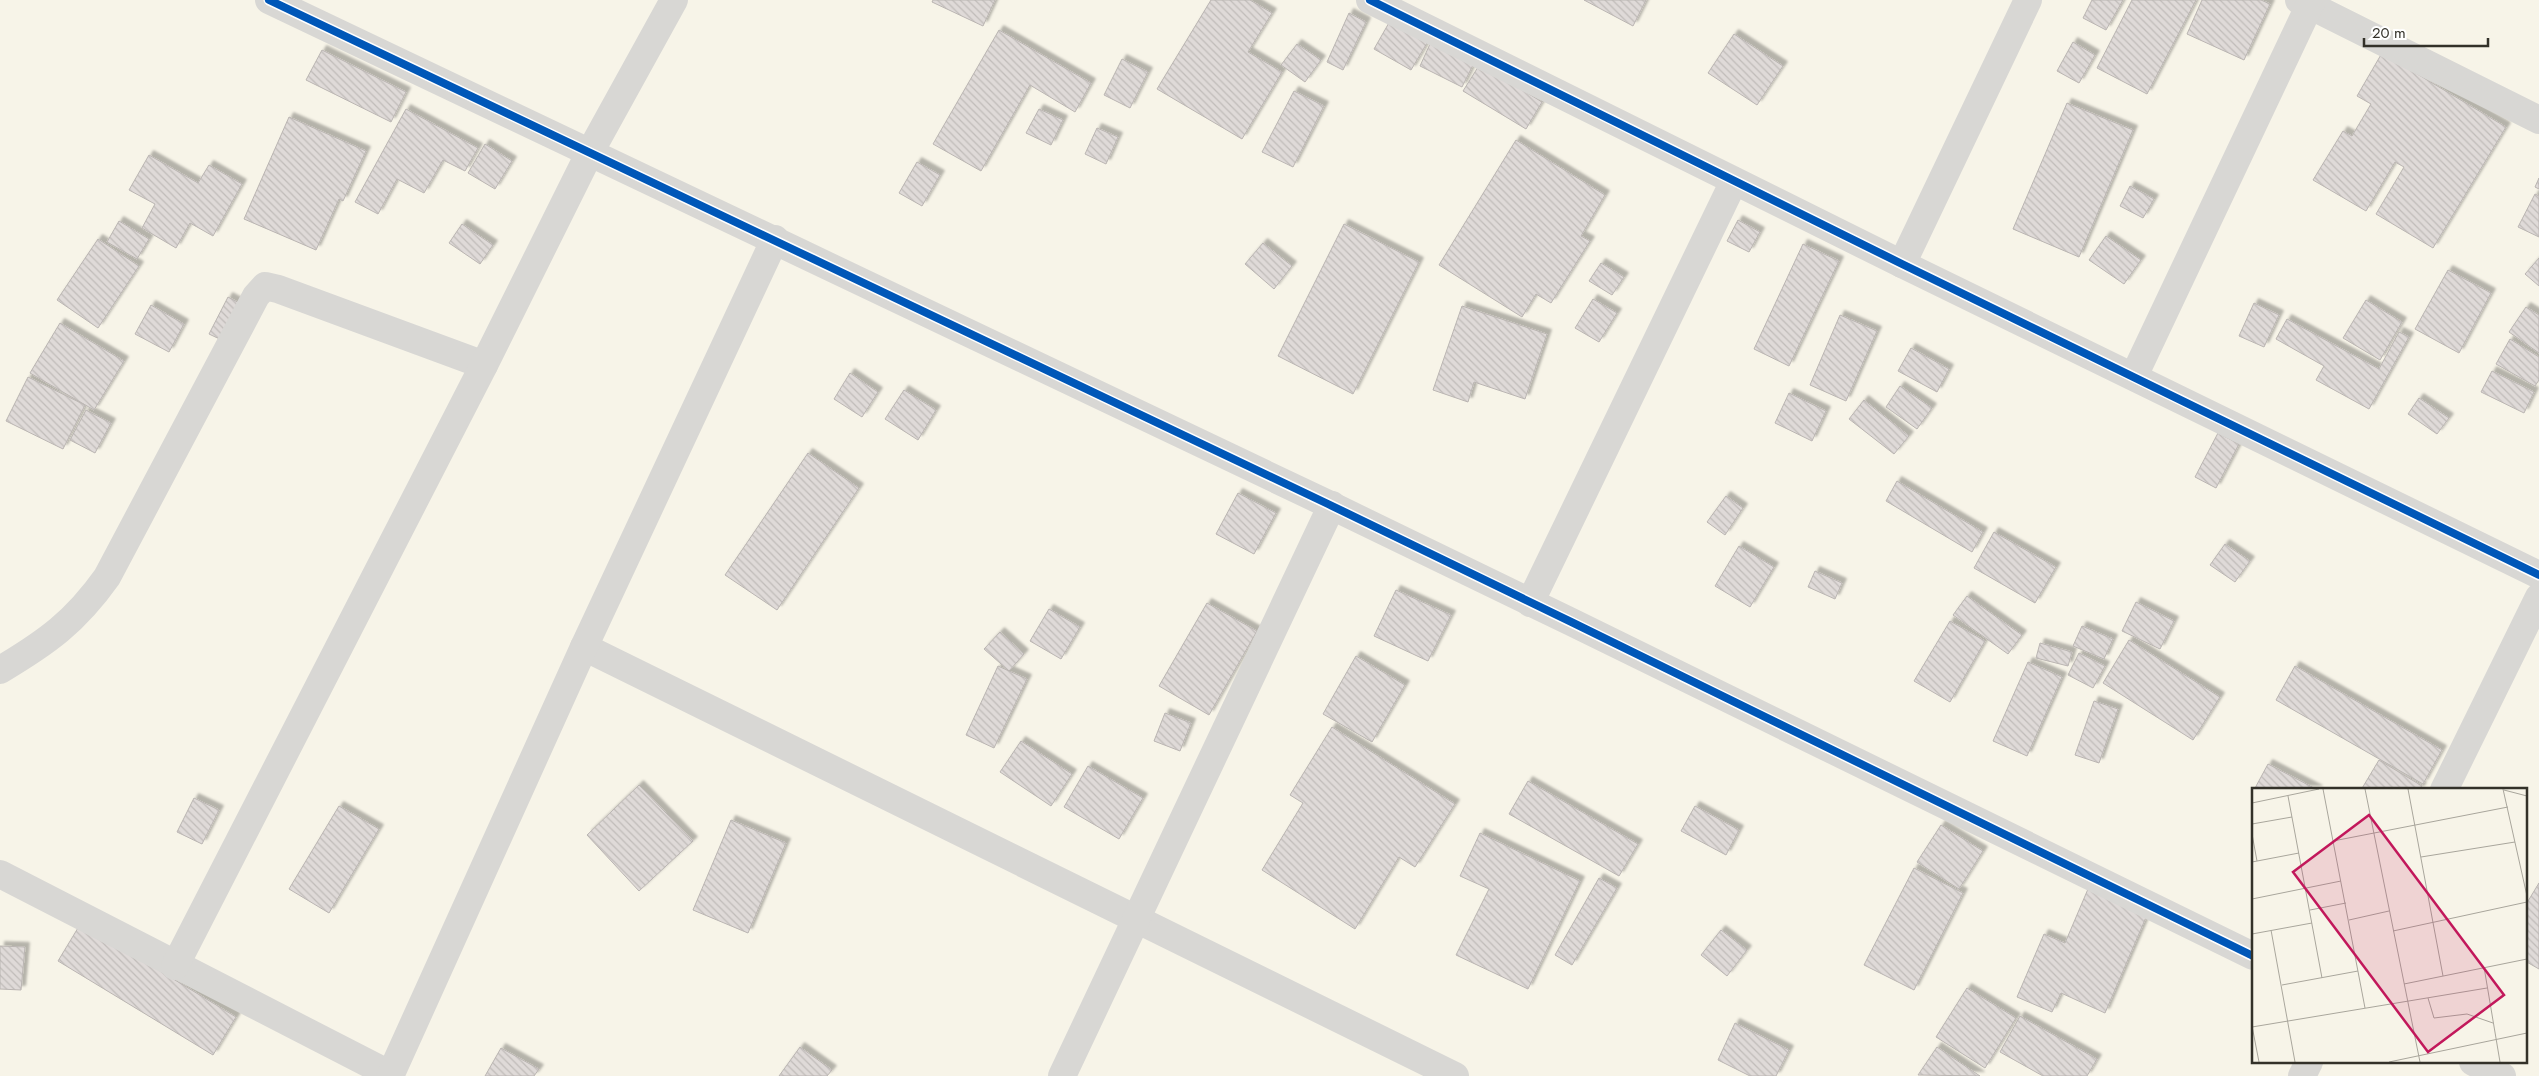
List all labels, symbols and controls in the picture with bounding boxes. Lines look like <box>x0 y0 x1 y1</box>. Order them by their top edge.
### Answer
scale bar <box>2364 15 2488 47</box>
text: 20 m <box>2372 22 2406 44</box>
inset map <box>2252 788 2526 1064</box>

